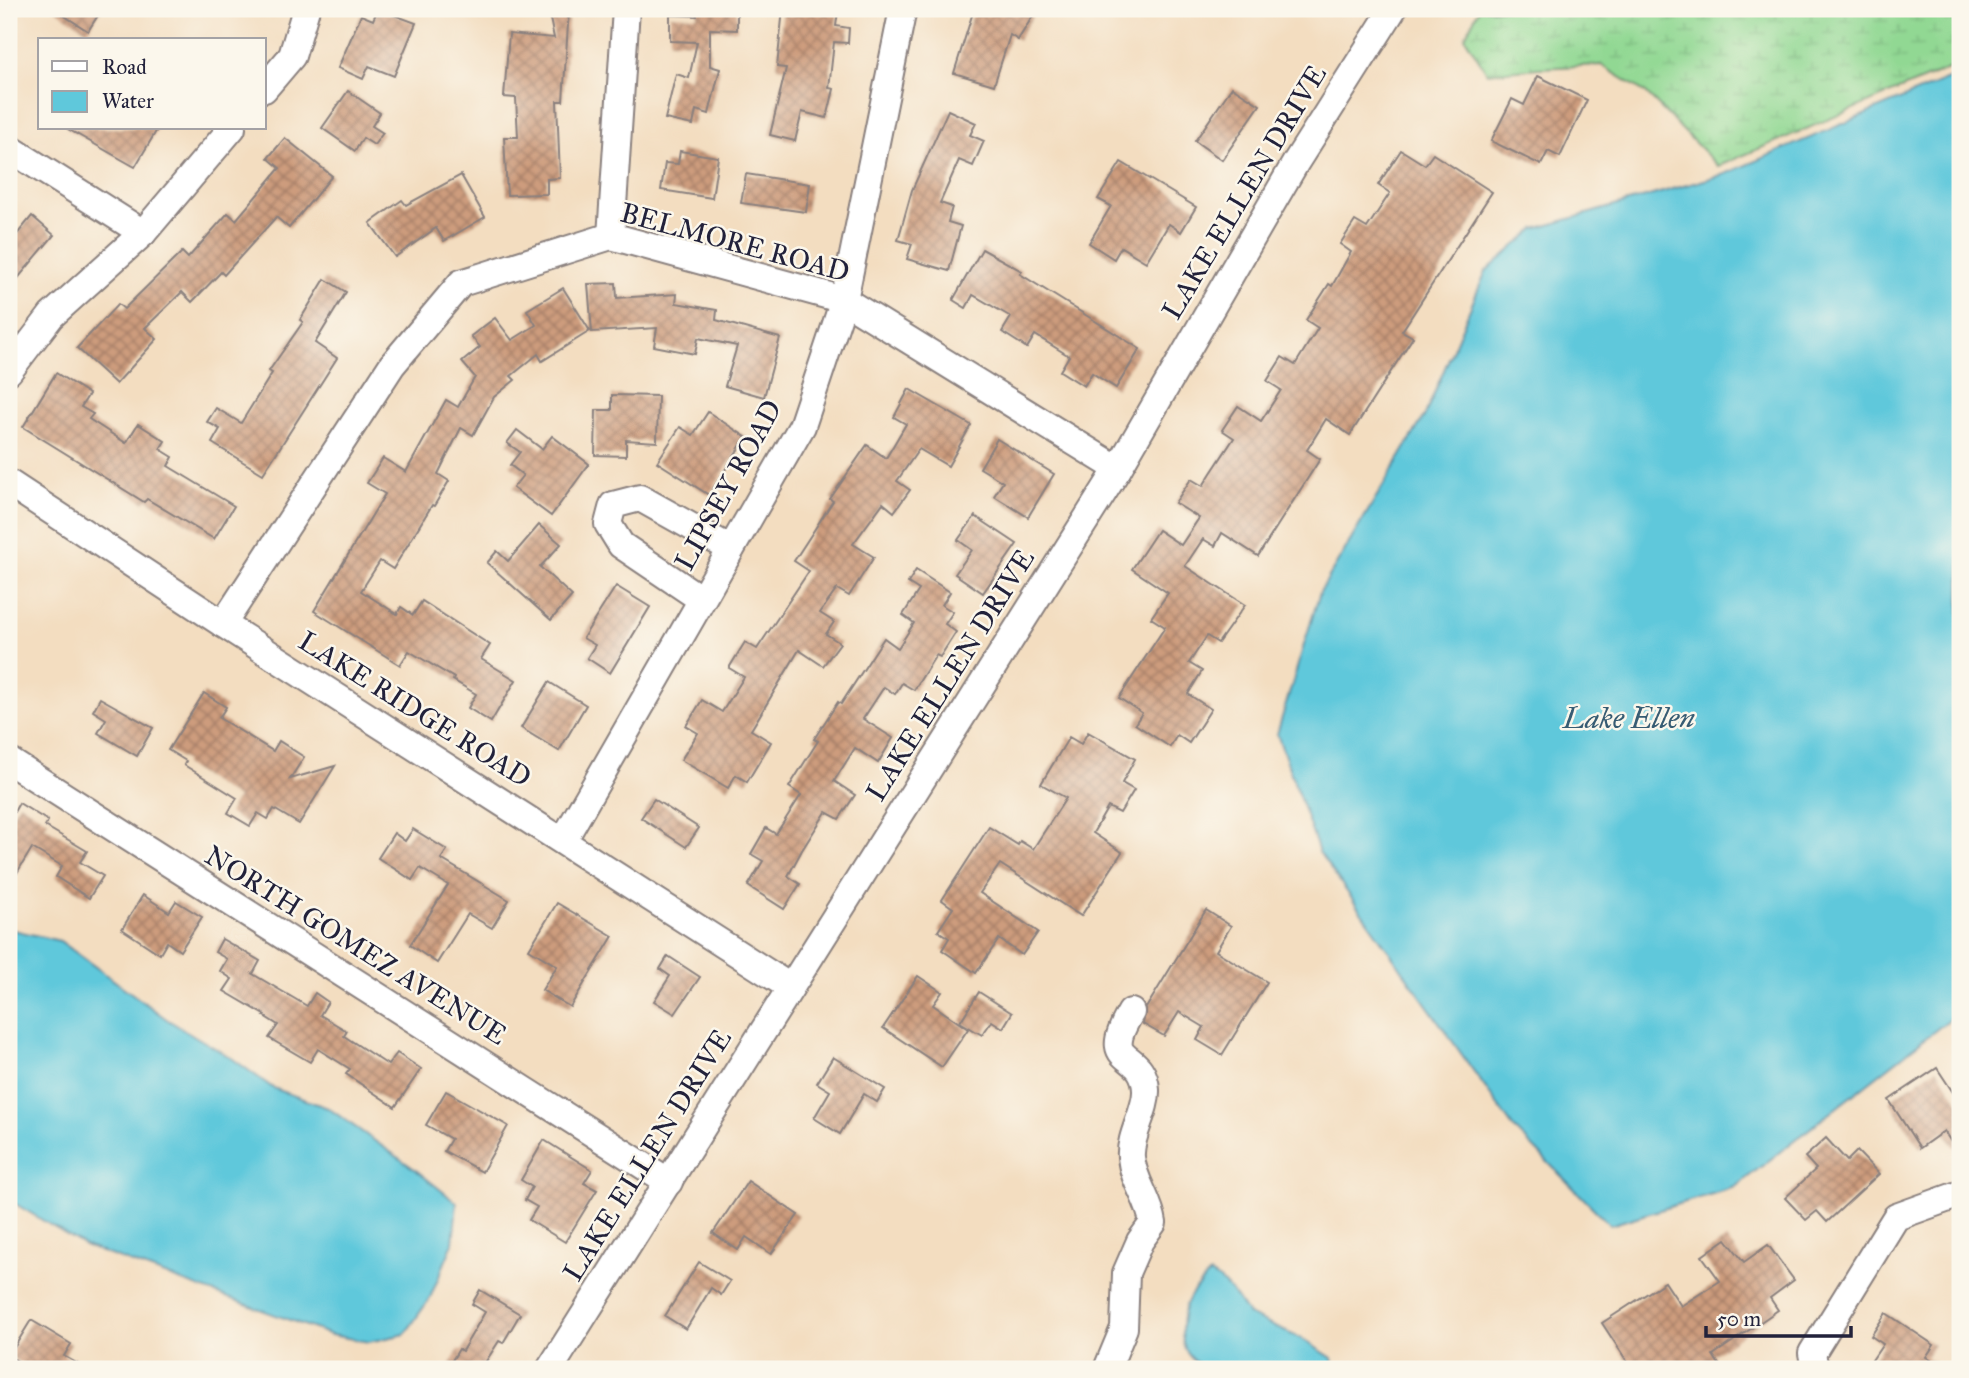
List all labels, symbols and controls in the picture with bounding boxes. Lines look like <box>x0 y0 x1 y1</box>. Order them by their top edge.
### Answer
legend <box>38 38 266 130</box>
text: Road <box>102 54 147 80</box>
street label: LAKE ELLEN DRIVE <box>1154 58 1334 326</box>
text: Water <box>102 88 154 114</box>
street label: BELMORE ROAD <box>617 195 853 289</box>
street label: LIPSEY ROAD <box>667 394 789 576</box>
street label: LAKE ELLEN DRIVE <box>858 543 1042 807</box>
street label: LAKE RIDGE ROAD <box>292 623 538 795</box>
water label: Lake Ellen <box>1561 700 1695 736</box>
street label: NORTH GOMEZ AVENUE <box>199 838 513 1052</box>
street label: LAKE ELLEN DRIVE <box>555 1023 739 1287</box>
scale bar <box>1706 1294 1852 1338</box>
text: 50 m <box>1717 1306 1762 1332</box>

